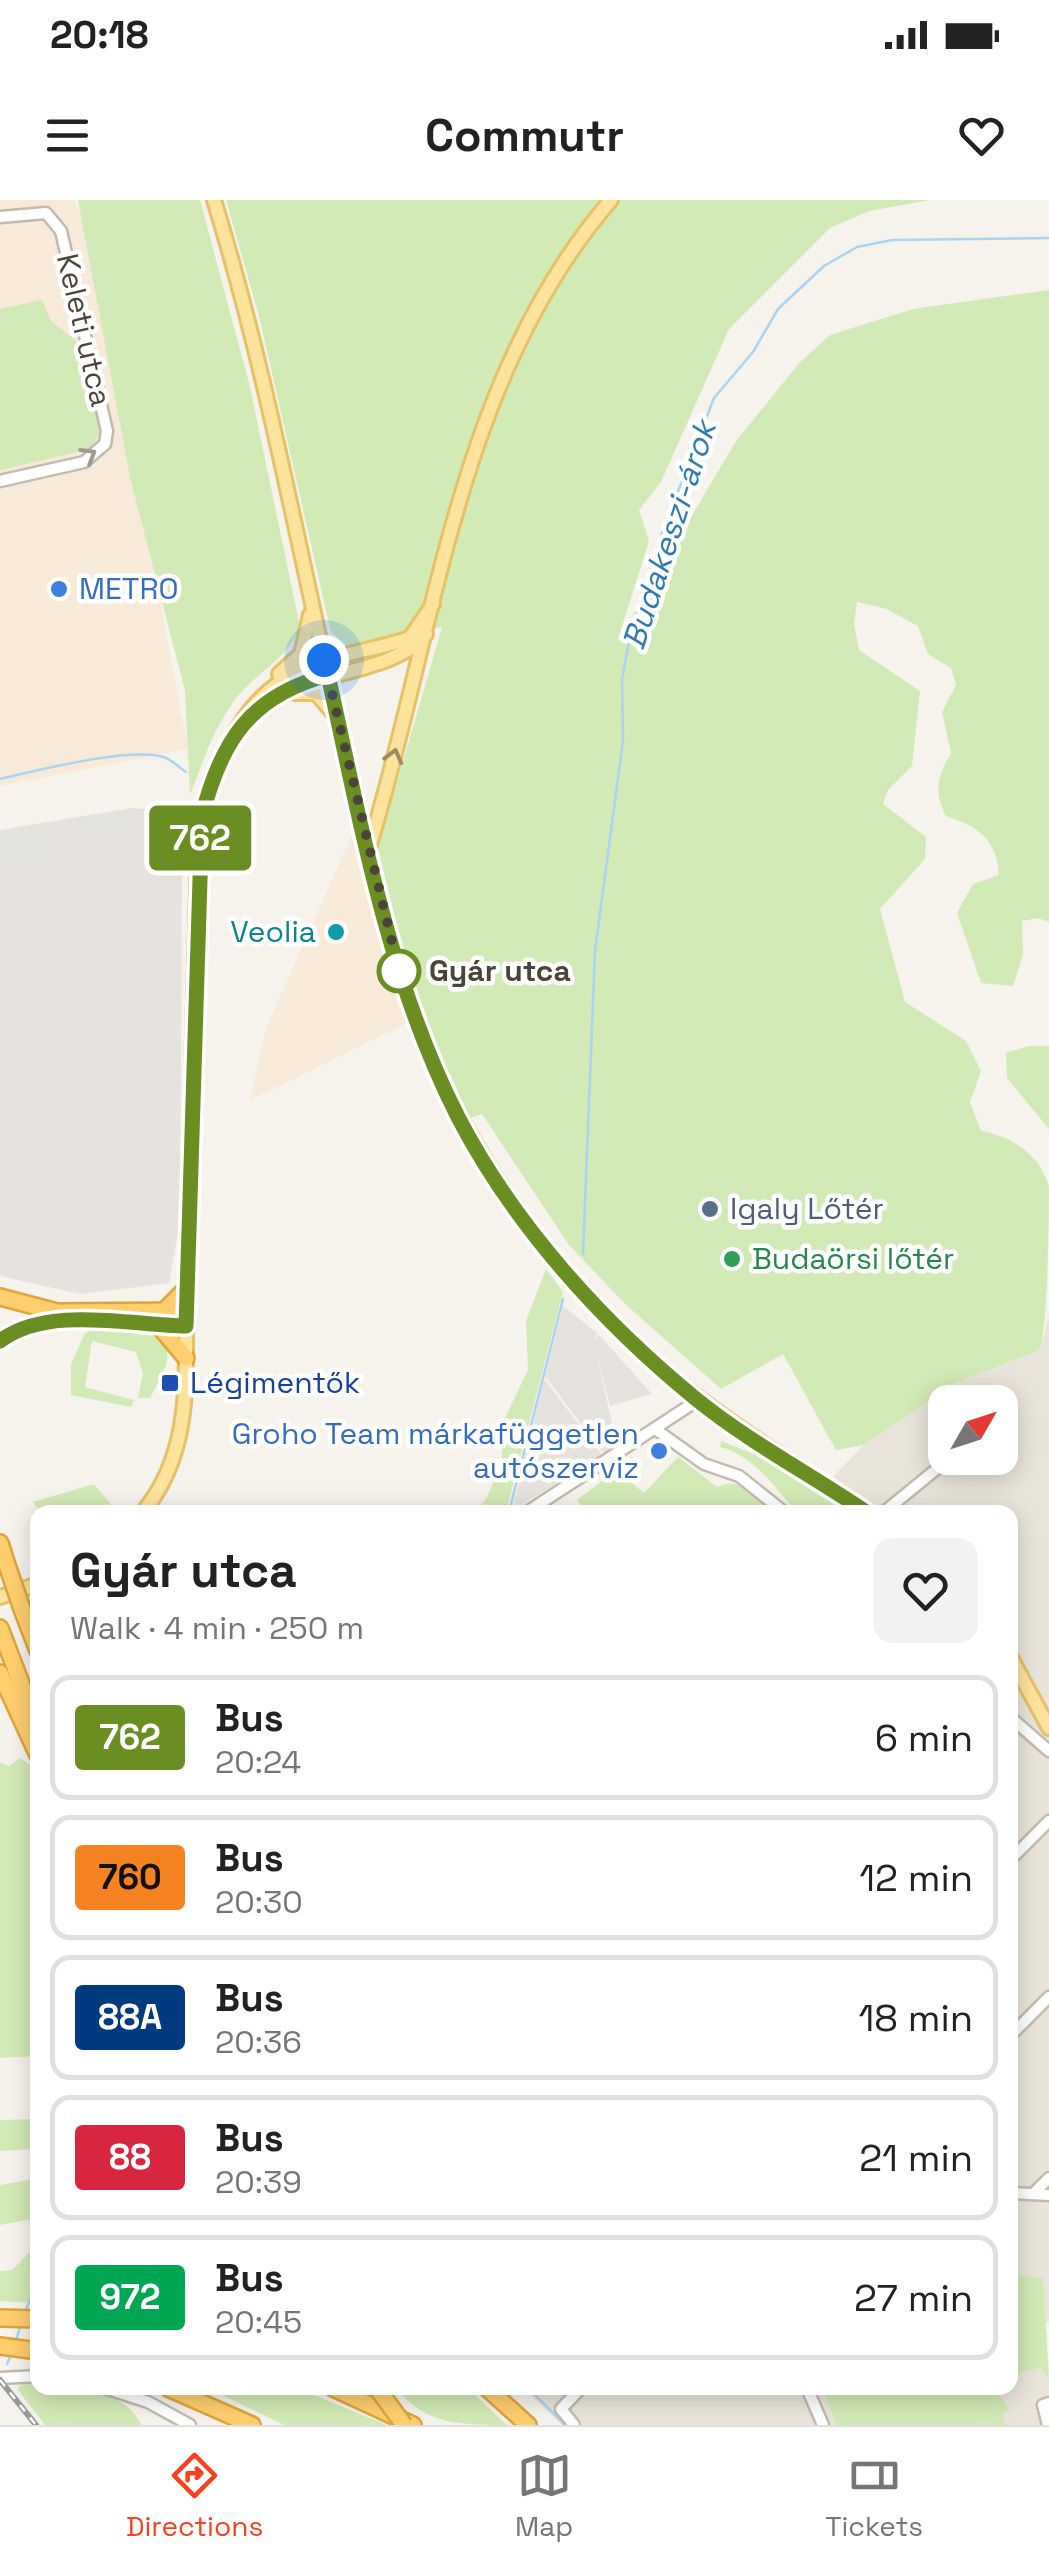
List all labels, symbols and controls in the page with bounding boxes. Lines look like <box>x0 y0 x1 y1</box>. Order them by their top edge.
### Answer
text: 20:18 <box>50 11 149 59</box>
text: Commutr <box>425 107 624 164</box>
icon: menu <box>40 108 95 163</box>
icon: heart <box>954 108 1009 163</box>
street label: Keleti utca <box>48 250 121 410</box>
water label: Budakeszi-árok <box>613 412 726 654</box>
one-way arrow <box>78 448 96 467</box>
place label: METRO <box>79 569 178 608</box>
marker: METRO <box>48 578 70 600</box>
your location <box>299 635 349 685</box>
one-way arrow <box>383 748 404 765</box>
line badge: 762 <box>142 806 258 870</box>
text: 762 <box>169 816 231 860</box>
place label: Veolia <box>230 912 316 951</box>
marker: Veolia <box>325 921 347 943</box>
marker: Gyár utca <box>378 950 420 992</box>
place label: Gyár utca <box>429 951 571 990</box>
place label: Igaly Lőtér <box>730 1189 884 1228</box>
marker: Igaly Lőtér <box>699 1198 721 1220</box>
place label: Budaörsi lőtér <box>752 1239 954 1278</box>
marker: Budaörsi lőtér <box>721 1248 743 1270</box>
place label: Légimentők <box>190 1363 360 1402</box>
marker: Légimentők <box>159 1372 181 1394</box>
north arrow <box>928 1385 1018 1475</box>
map controls <box>928 1385 1018 1475</box>
place label: Groho Team márkafüggetlen autószerviz <box>232 1414 639 1487</box>
marker: Groho Team márkafüggetlen autószerviz <box>648 1440 670 1462</box>
button: heart <box>873 1538 978 1643</box>
text: Gyár utca <box>70 1540 297 1601</box>
text: Walk · 4 min · 250 m <box>70 1608 364 1648</box>
text: Bus <box>215 1694 284 1742</box>
text: 6 min <box>875 1714 973 1762</box>
text: 762 <box>99 1715 161 1759</box>
text: 20:24 <box>215 1742 301 1782</box>
text: Bus <box>215 1834 284 1882</box>
text: 12 min <box>859 1854 973 1902</box>
text: 760 <box>98 1855 162 1899</box>
text: 20:30 <box>215 1882 303 1922</box>
text: Bus <box>215 1974 284 2022</box>
text: 18 min <box>858 1994 973 2042</box>
text: 88A <box>98 1995 162 2039</box>
text: 20:36 <box>215 2022 302 2062</box>
text: Bus <box>215 2114 284 2162</box>
text: 21 min <box>859 2134 973 2182</box>
text: 88 <box>109 2135 151 2179</box>
text: 20:39 <box>215 2162 302 2202</box>
text: Bus <box>215 2254 284 2302</box>
text: 27 min <box>854 2274 973 2322</box>
text: 972 <box>100 2275 160 2319</box>
text: 20:45 <box>215 2302 302 2342</box>
tab: Directions <box>126 2448 263 2544</box>
tab: Map <box>515 2448 573 2544</box>
tab: Tickets <box>825 2448 923 2544</box>

